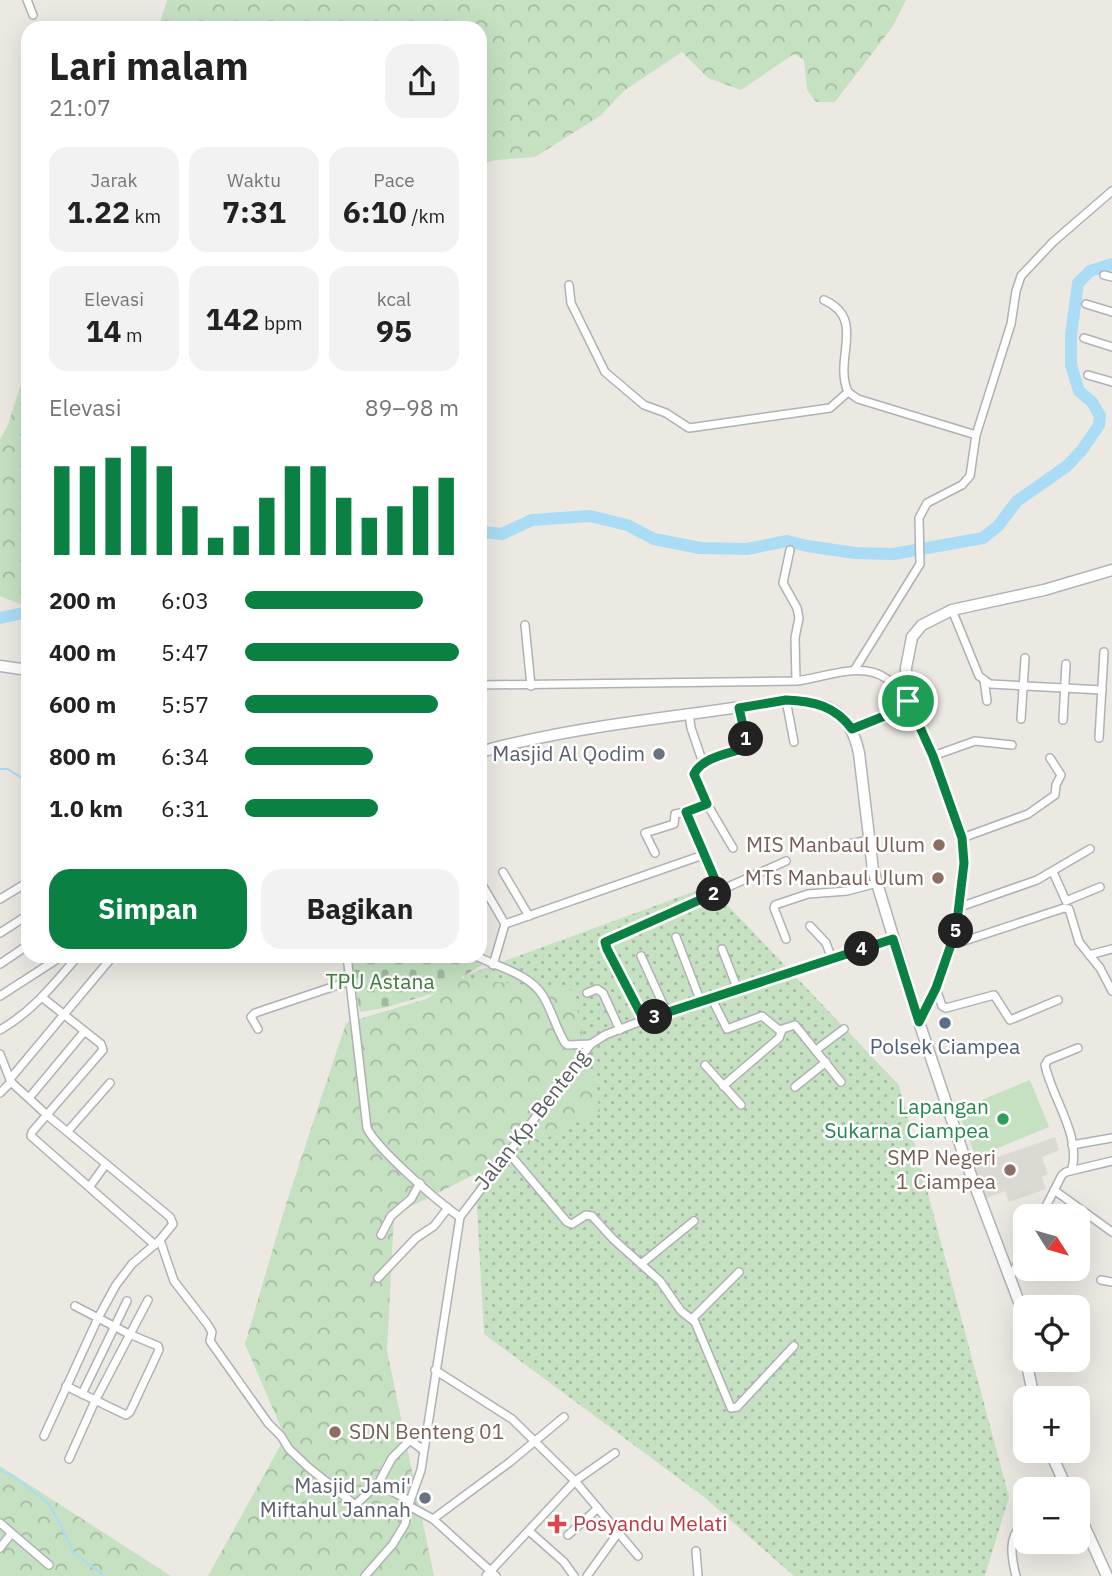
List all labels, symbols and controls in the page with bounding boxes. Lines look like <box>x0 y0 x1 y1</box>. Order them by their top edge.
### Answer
text: Lari malam <box>49 41 249 90</box>
button: share <box>385 44 459 118</box>
text: 21:07 <box>49 92 111 122</box>
text: Jarak <box>91 168 137 192</box>
text: Waktu <box>227 168 281 192</box>
text: Pace <box>373 168 415 192</box>
text: 1.22 <box>67 192 130 231</box>
text: 7:31 <box>222 192 286 231</box>
text: 6:10 <box>343 192 407 231</box>
text: km <box>130 204 161 228</box>
text: /km <box>407 204 445 228</box>
text: Elevasi <box>84 287 144 311</box>
text: kcal <box>377 287 411 311</box>
text: 142 <box>205 299 259 338</box>
text: 14 <box>85 311 121 350</box>
text: bpm <box>259 311 303 335</box>
text: 95 <box>376 311 412 350</box>
text: m <box>121 323 143 347</box>
text: Elevasi <box>49 392 121 422</box>
text: 89–98 m <box>365 392 459 422</box>
text: 200 m <box>49 585 116 615</box>
text: 6:03 <box>161 585 209 615</box>
text: 400 m <box>49 637 116 667</box>
text: 5:47 <box>161 637 209 667</box>
pin <box>878 671 938 731</box>
icon: arrive <box>889 682 927 720</box>
text: 600 m <box>49 689 116 719</box>
text: 5:57 <box>161 689 209 719</box>
pin: 1 <box>728 722 764 756</box>
text: 1 <box>740 726 751 750</box>
place label: Masjid Al Qodim <box>492 739 645 767</box>
text: 800 m <box>49 741 116 771</box>
text: 6:34 <box>161 741 209 771</box>
marker: Masjid Al Qodim <box>651 746 667 762</box>
text: 1.0 km <box>49 793 123 823</box>
text: 6:31 <box>161 793 209 823</box>
place label: MIS Manbaul Ulum <box>746 830 925 858</box>
marker: MIS Manbaul Ulum <box>931 837 947 853</box>
place label: MTs Manbaul Ulum <box>745 863 924 891</box>
button: Simpan <box>49 869 247 949</box>
button: Bagikan <box>261 869 459 949</box>
marker: MTs Manbaul Ulum <box>930 870 946 886</box>
pin: 2 <box>696 876 732 912</box>
text: 2 <box>708 881 719 905</box>
pin: 5 <box>939 914 974 948</box>
text: 5 <box>950 918 961 942</box>
pin: 4 <box>844 932 880 967</box>
text: 4 <box>856 936 867 960</box>
park label: TPU Astana <box>325 967 435 995</box>
pin: 3 <box>638 1000 672 1034</box>
text: 3 <box>649 1004 660 1028</box>
marker: Polsek Ciampea <box>937 1015 953 1031</box>
place label: Polsek Ciampea <box>870 1032 1020 1060</box>
street label: Jalan Kp. Benteng <box>468 1044 595 1195</box>
place label: Lapangan Sukarna Ciampea <box>824 1092 989 1144</box>
marker: Lapangan Sukarna Ciampea <box>995 1111 1011 1127</box>
place label: SMP Negeri 1 Ciampea <box>887 1143 996 1195</box>
marker: SMP Negeri 1 Ciampea <box>1002 1162 1018 1178</box>
north arrow <box>1013 1204 1090 1281</box>
map controls <box>1013 1204 1090 1554</box>
button: locate <box>1013 1295 1090 1372</box>
button: + <box>1013 1386 1090 1463</box>
place label: SDN Benteng 01 <box>349 1417 504 1445</box>
marker: SDN Benteng 01 <box>327 1424 343 1440</box>
place label: Masjid Jami' Miftahul Jannah <box>260 1471 411 1523</box>
button: − <box>1013 1477 1090 1554</box>
marker: Masjid Jami' Miftahul Jannah <box>417 1490 433 1506</box>
place label: Posyandu Melati <box>573 1509 727 1537</box>
marker: Posyandu Melati <box>547 1514 567 1534</box>

